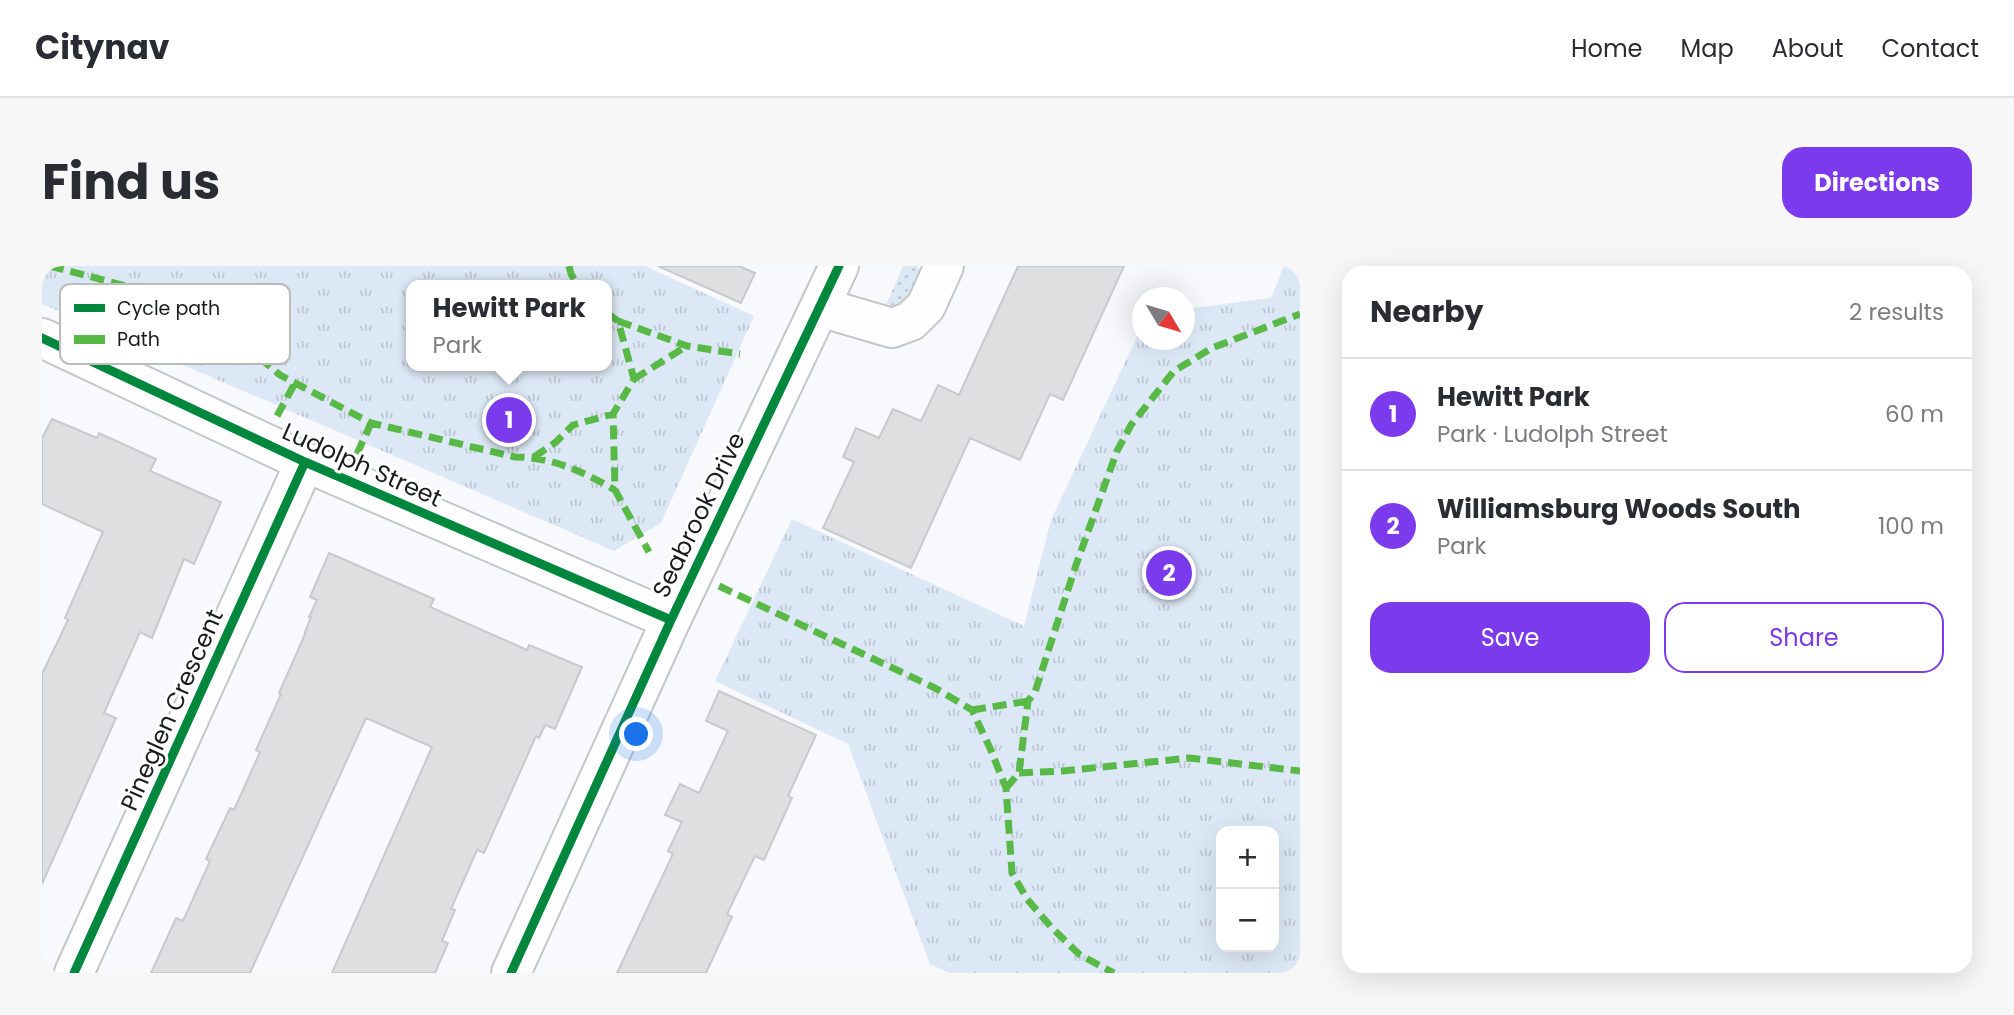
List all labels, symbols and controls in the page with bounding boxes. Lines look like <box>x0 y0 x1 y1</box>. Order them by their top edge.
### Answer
text: Citynav <box>35 24 169 71</box>
text: Home <box>1571 32 1643 65</box>
text: Map <box>1681 32 1734 65</box>
text: About <box>1772 32 1843 65</box>
text: Contact <box>1881 32 1979 65</box>
button: Directions <box>1782 147 1972 218</box>
text: Find us <box>42 148 220 216</box>
popup <box>406 280 612 371</box>
legend <box>60 284 290 364</box>
north arrow <box>1132 287 1195 350</box>
text: Hewitt Park <box>433 290 585 326</box>
text: Nearby <box>1370 290 1484 333</box>
text: Cycle path <box>117 295 220 322</box>
text: 2 results <box>1849 296 1944 328</box>
text: Path <box>117 326 160 353</box>
text: Park <box>433 329 482 361</box>
text: Hewitt Park <box>1437 379 1590 415</box>
pin: 1 <box>486 394 532 446</box>
text: 1 <box>1389 398 1397 430</box>
text: 60 m <box>1885 398 1944 430</box>
street label: Ludolph Street <box>277 415 447 514</box>
text: Park · Ludolph Street <box>1437 418 1668 450</box>
street label: Seabrook Drive <box>644 427 753 603</box>
text: Williamsburg Woods South <box>1437 491 1801 527</box>
text: 2 <box>1386 510 1400 542</box>
text: 100 m <box>1878 510 1944 542</box>
text: Park <box>1437 530 1486 562</box>
pin: 2 <box>1146 547 1192 599</box>
button: Save <box>1370 602 1650 673</box>
button: Share <box>1664 602 1944 673</box>
street label: Pineglen Crescent <box>112 604 231 816</box>
your location <box>619 717 653 751</box>
map controls <box>1216 826 1279 952</box>
button: + <box>1216 826 1279 889</box>
button: − <box>1216 889 1279 952</box>

